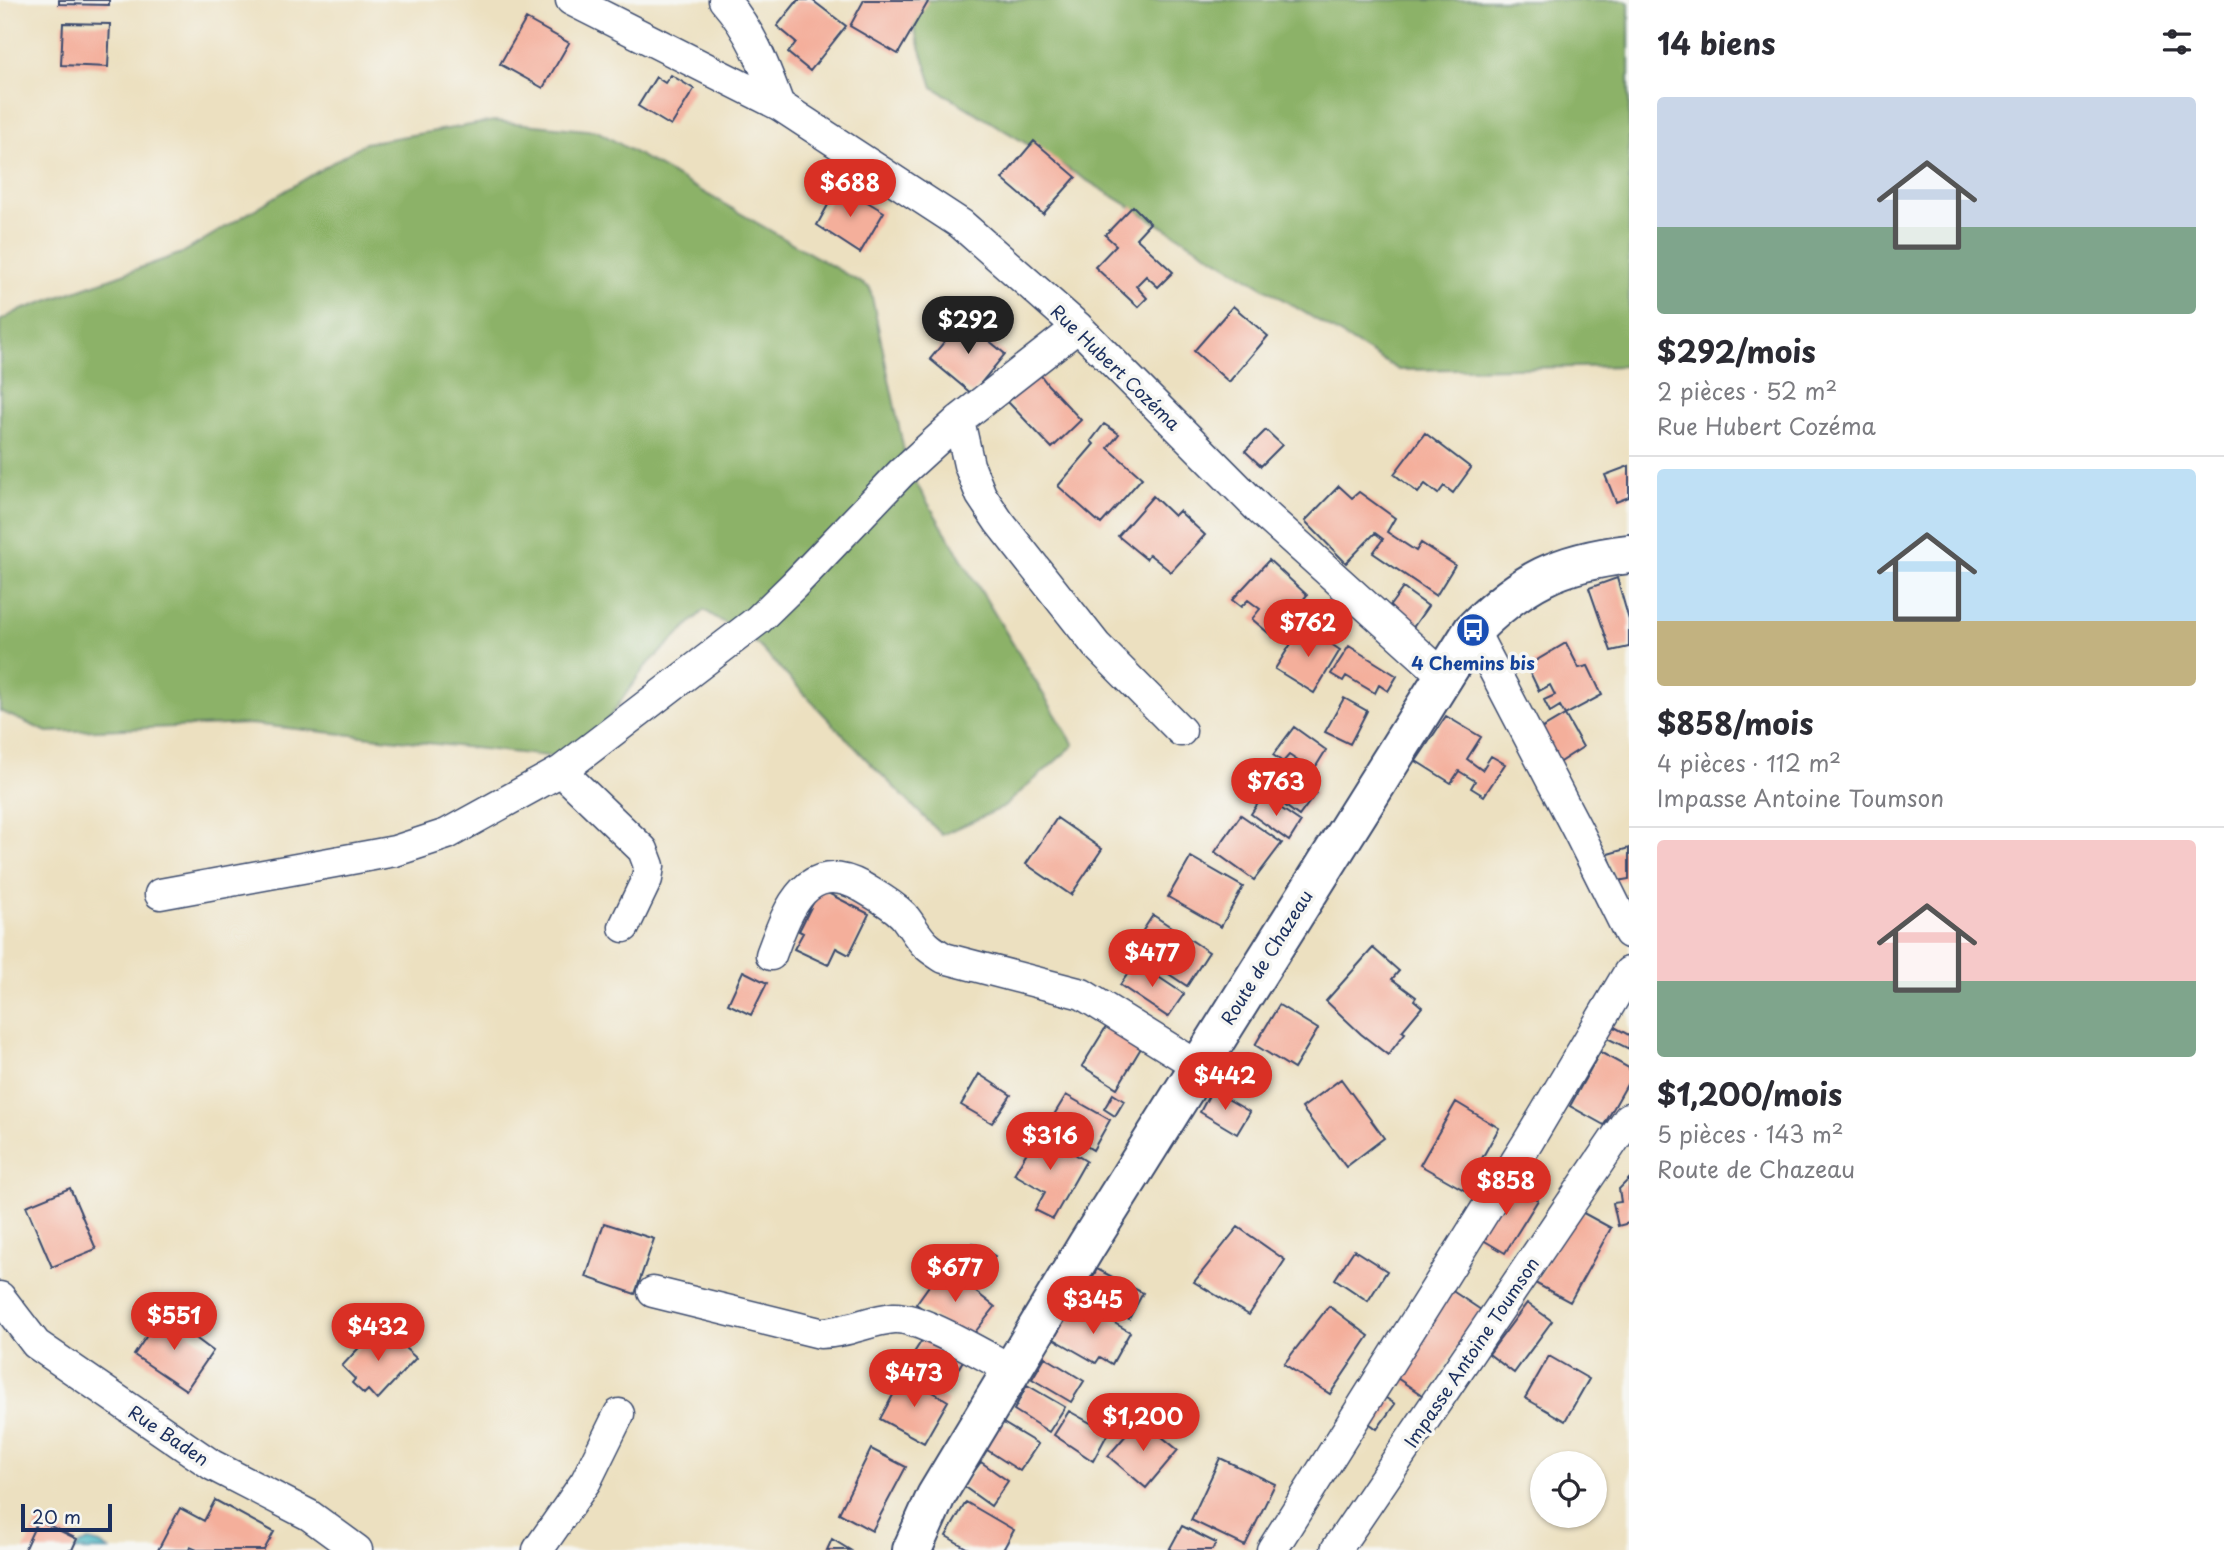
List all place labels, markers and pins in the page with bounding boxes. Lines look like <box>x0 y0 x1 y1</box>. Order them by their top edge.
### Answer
pin: $688 <box>809 160 891 219</box>
pin: $292 <box>927 296 1009 356</box>
pin: $762 <box>1267 600 1349 659</box>
bus stop icon: 4 Chemins bis <box>1454 611 1492 649</box>
place label: 4 Chemins bis <box>1411 649 1535 676</box>
pin: $763 <box>1235 758 1317 818</box>
pin: $477 <box>1111 930 1193 989</box>
pin: $442 <box>1184 1052 1266 1112</box>
pin: $316 <box>1009 1112 1091 1172</box>
pin: $858 <box>1465 1158 1547 1217</box>
pin: $677 <box>914 1244 996 1304</box>
pin: $345 <box>1052 1276 1134 1336</box>
pin: $551 <box>133 1292 215 1352</box>
pin: $432 <box>337 1304 419 1363</box>
pin: $473 <box>873 1350 955 1409</box>
pin: $1,200 <box>1086 1394 1200 1453</box>

